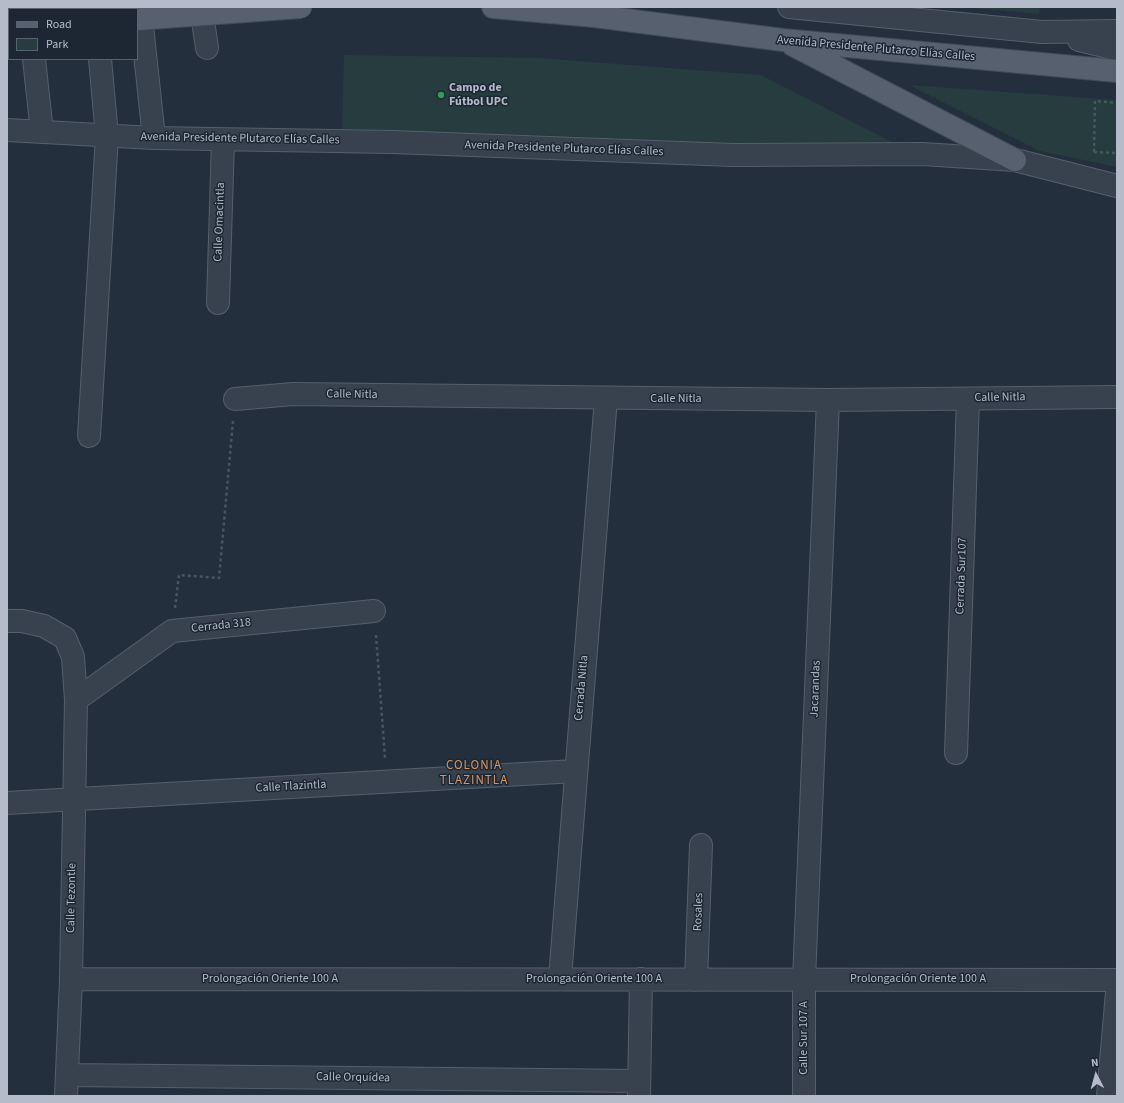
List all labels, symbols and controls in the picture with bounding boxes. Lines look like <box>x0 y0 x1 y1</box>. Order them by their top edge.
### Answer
legend <box>8 8 138 60</box>
text: Road <box>46 16 72 33</box>
street label: Avenida Presidente Plutarco Elías Calles <box>776 33 976 65</box>
text: Park <box>46 36 68 53</box>
place label: Campo de Fútbol UPC <box>449 81 508 109</box>
marker: Campo de Fútbol UPC <box>436 90 446 100</box>
street label: Avenida Presidente Plutarco Elías Calles <box>140 130 340 148</box>
street label: Avenida Presidente Plutarco Elías Calles <box>464 138 664 160</box>
street label: Calle Omacintla <box>211 182 229 262</box>
street label: Calle Nitla <box>326 387 378 403</box>
street label: Calle Nitla <box>974 390 1026 406</box>
street label: Calle Nitla <box>650 392 702 406</box>
street label: Cerrada Sur107 <box>953 537 971 615</box>
street label: Cerrada 318 <box>190 616 252 636</box>
street label: Cerrada Nitla <box>572 655 592 721</box>
street label: Jacarandas <box>808 660 824 718</box>
district label: COLONIA TLAZINTLA <box>440 758 508 789</box>
street label: Calle Tlazintla <box>255 778 327 796</box>
street label: Calle Tezontle <box>64 863 80 933</box>
street label: Rosales <box>691 893 707 931</box>
street label: Prolongación Oriente 100 A <box>202 972 338 986</box>
street label: Prolongación Oriente 100 A <box>526 972 662 986</box>
street label: Prolongación Oriente 100 A <box>850 972 986 986</box>
street label: Calle Sur 107 A <box>797 1001 811 1075</box>
north arrow <box>1076 1055 1116 1095</box>
text: N <box>1090 1055 1099 1070</box>
street label: Calle Orquídea <box>316 1070 390 1086</box>

